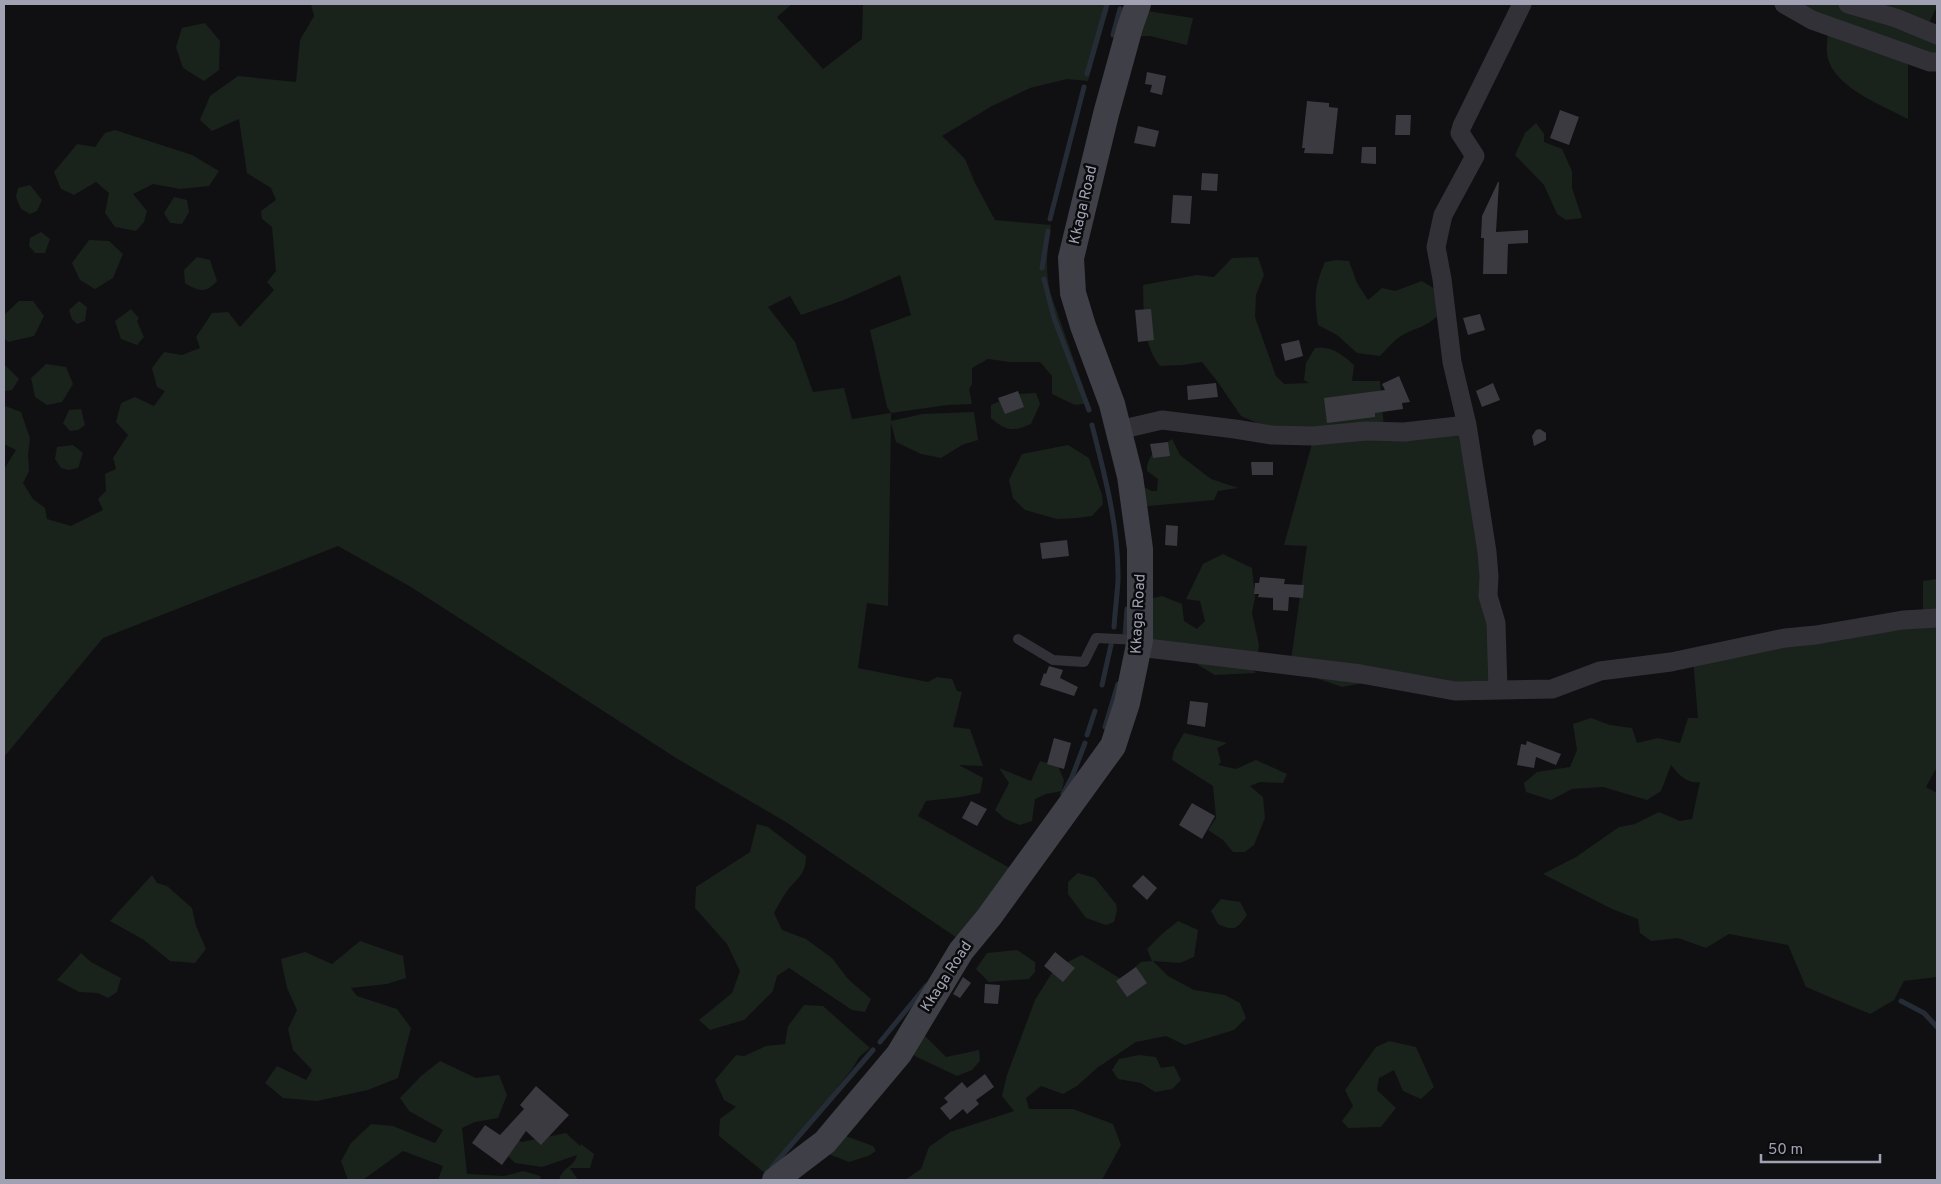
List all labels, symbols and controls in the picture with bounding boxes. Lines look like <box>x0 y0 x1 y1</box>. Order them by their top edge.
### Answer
street label: Kkaga Road <box>1066 164 1102 246</box>
street label: Kkaga Road <box>1127 573 1151 655</box>
street label: Kkaga Road <box>917 938 977 1016</box>
scale bar <box>1761 1132 1880 1164</box>
text: 50 m <box>1768 1141 1803 1160</box>

